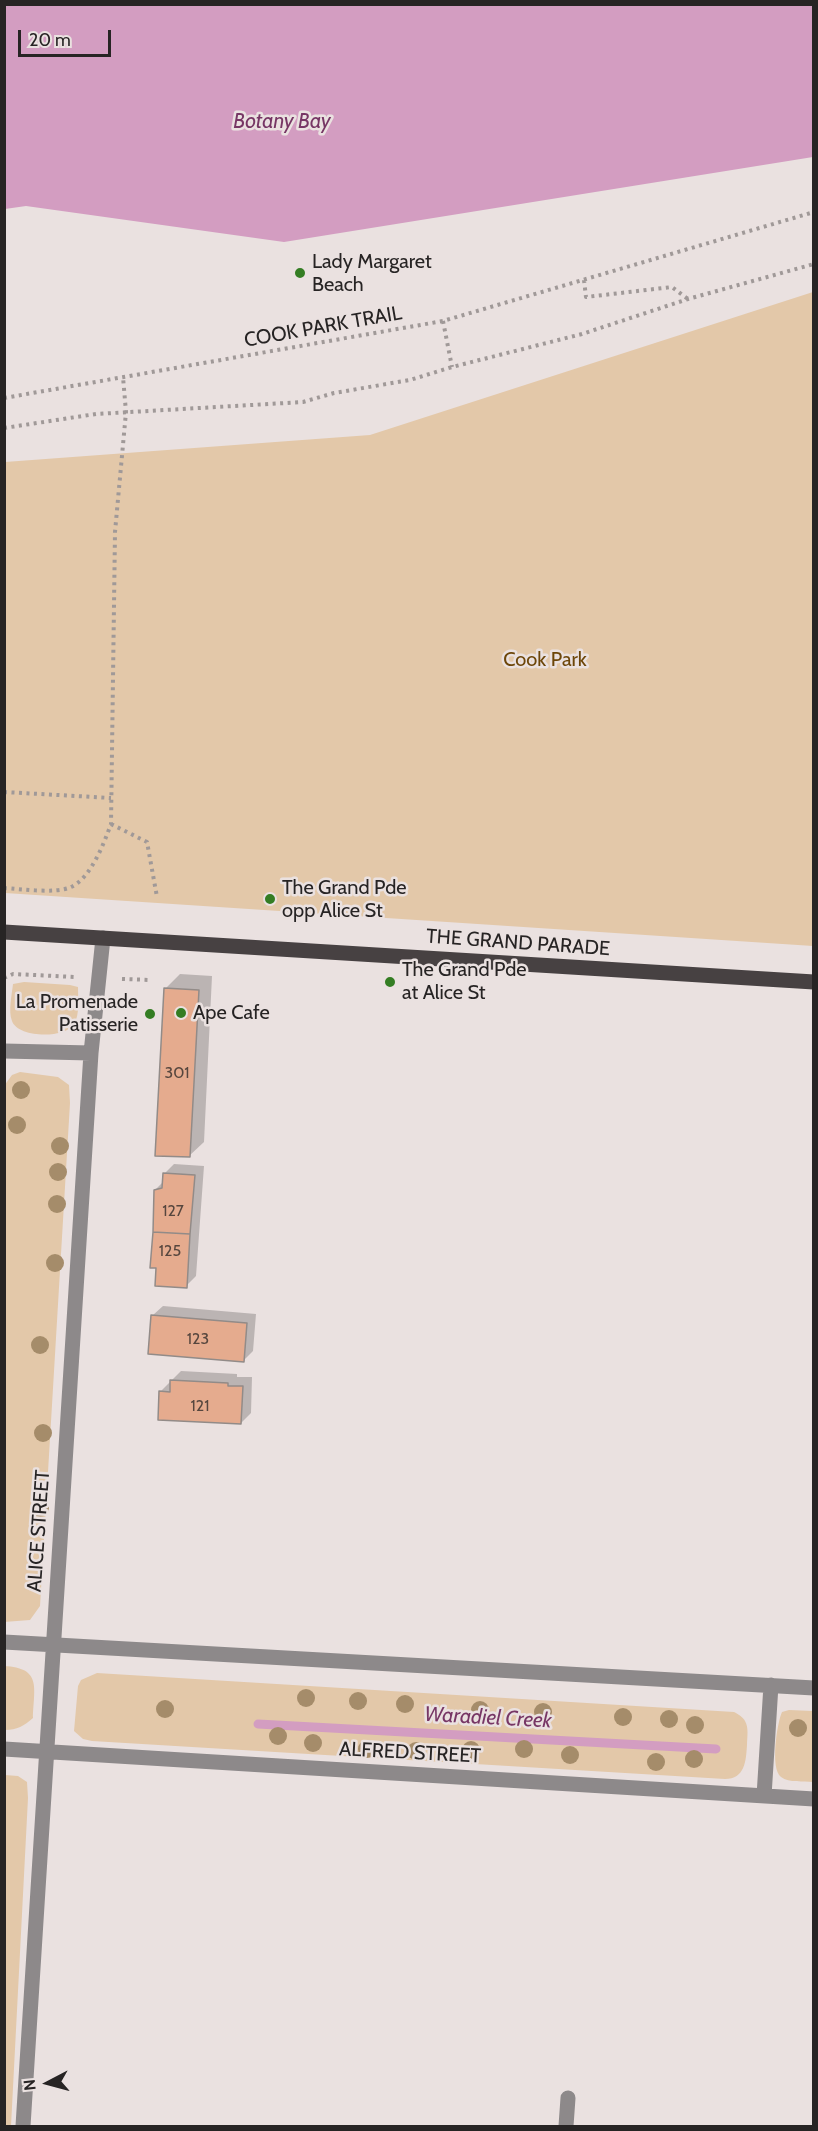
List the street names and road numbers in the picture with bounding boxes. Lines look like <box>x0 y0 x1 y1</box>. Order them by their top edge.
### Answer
street label: COOK PARK TRAIL <box>242 301 404 353</box>
street label: THE GRAND PARADE <box>425 925 611 961</box>
street label: ALICE STREET <box>23 1469 55 1593</box>
street label: ALFRED STREET <box>338 1737 482 1769</box>

